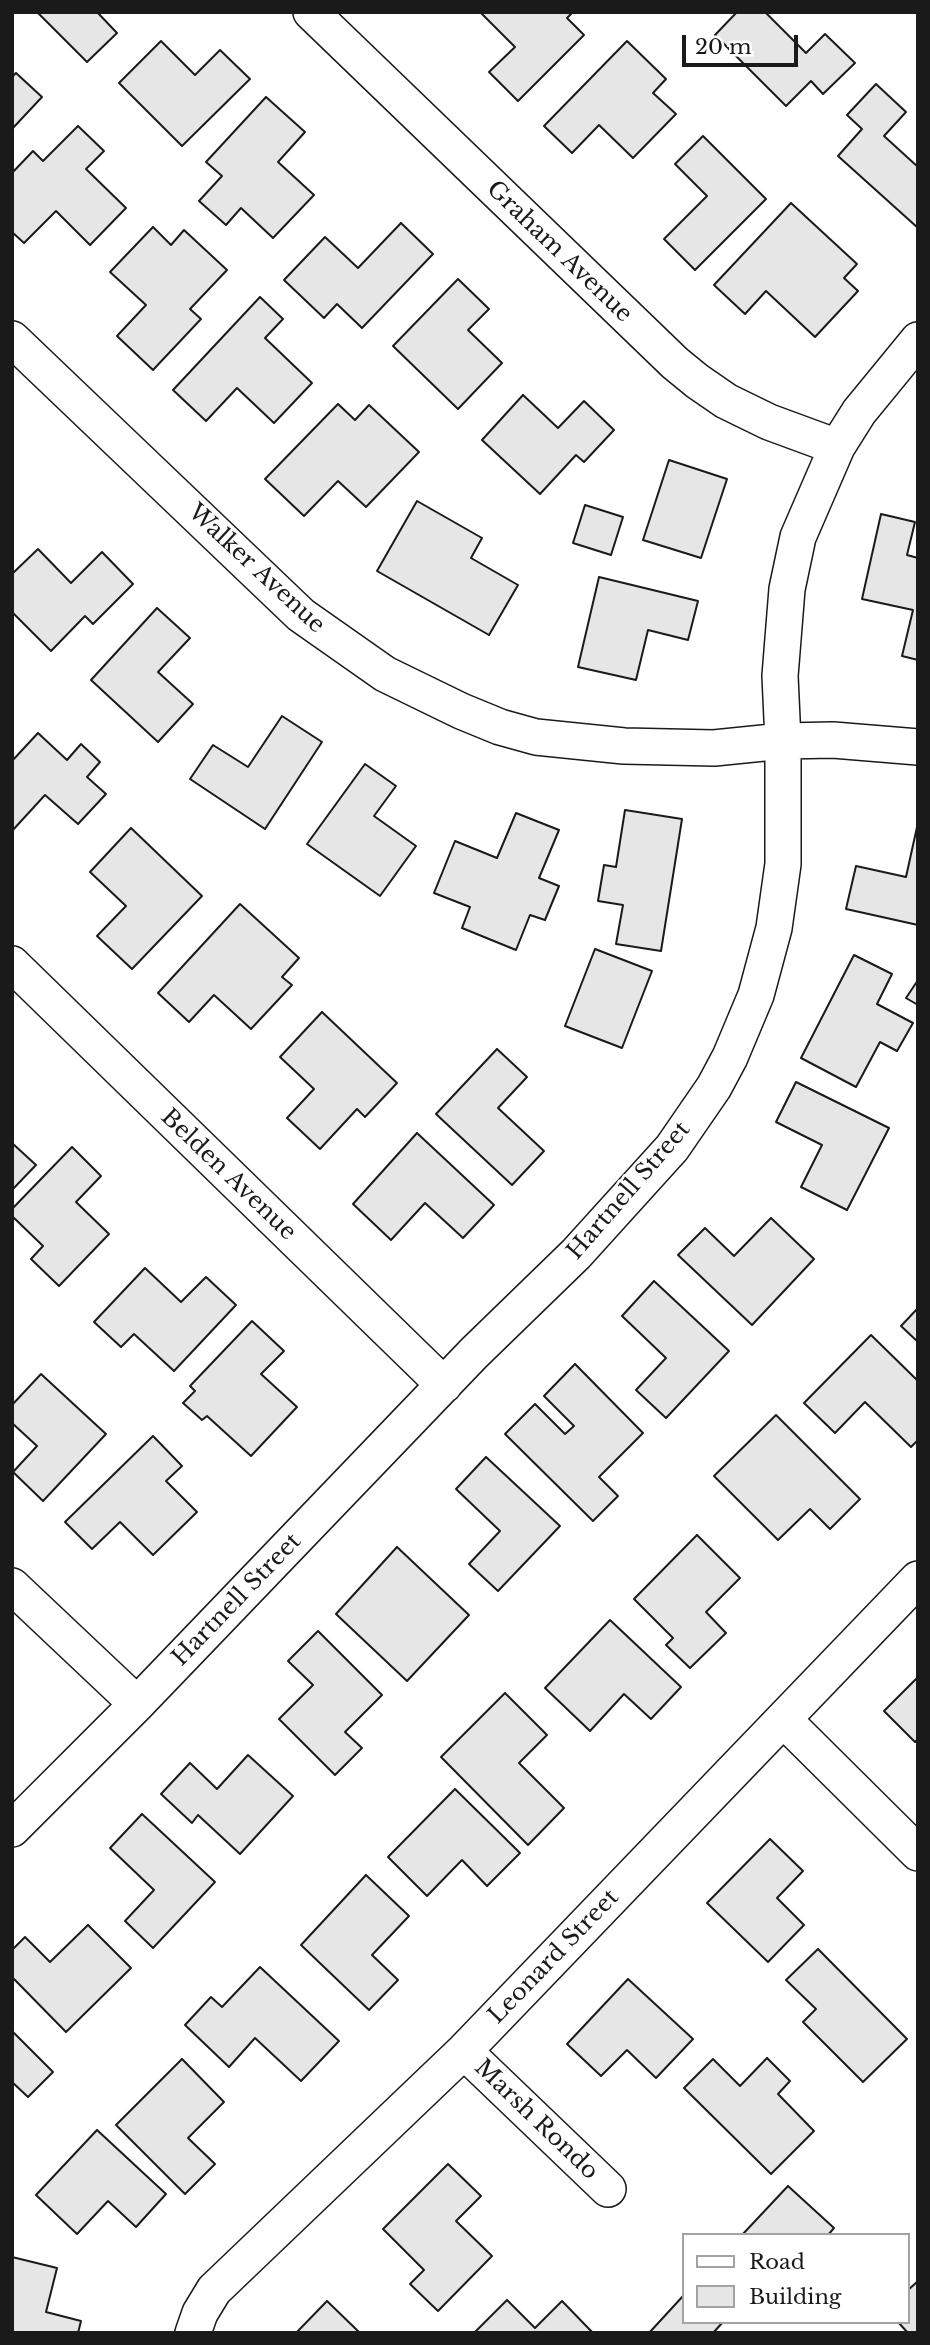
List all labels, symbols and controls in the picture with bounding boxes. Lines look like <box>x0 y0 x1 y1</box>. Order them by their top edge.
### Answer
scale bar <box>685 21 800 65</box>
text: 20 m <box>695 34 752 60</box>
street label: Graham Avenue <box>481 176 637 328</box>
street label: Walker Avenue <box>182 499 330 639</box>
street label: Belden Avenue <box>155 1104 301 1246</box>
street label: Hartnell Street <box>562 1116 696 1266</box>
street label: Hartnell Street <box>167 1528 307 1672</box>
street label: Leonard Street <box>483 1884 625 2030</box>
street label: Marsh Rondo <box>469 2054 603 2186</box>
legend <box>682 2233 909 2324</box>
text: Road <box>749 2249 805 2275</box>
text: Building <box>749 2284 841 2310</box>

